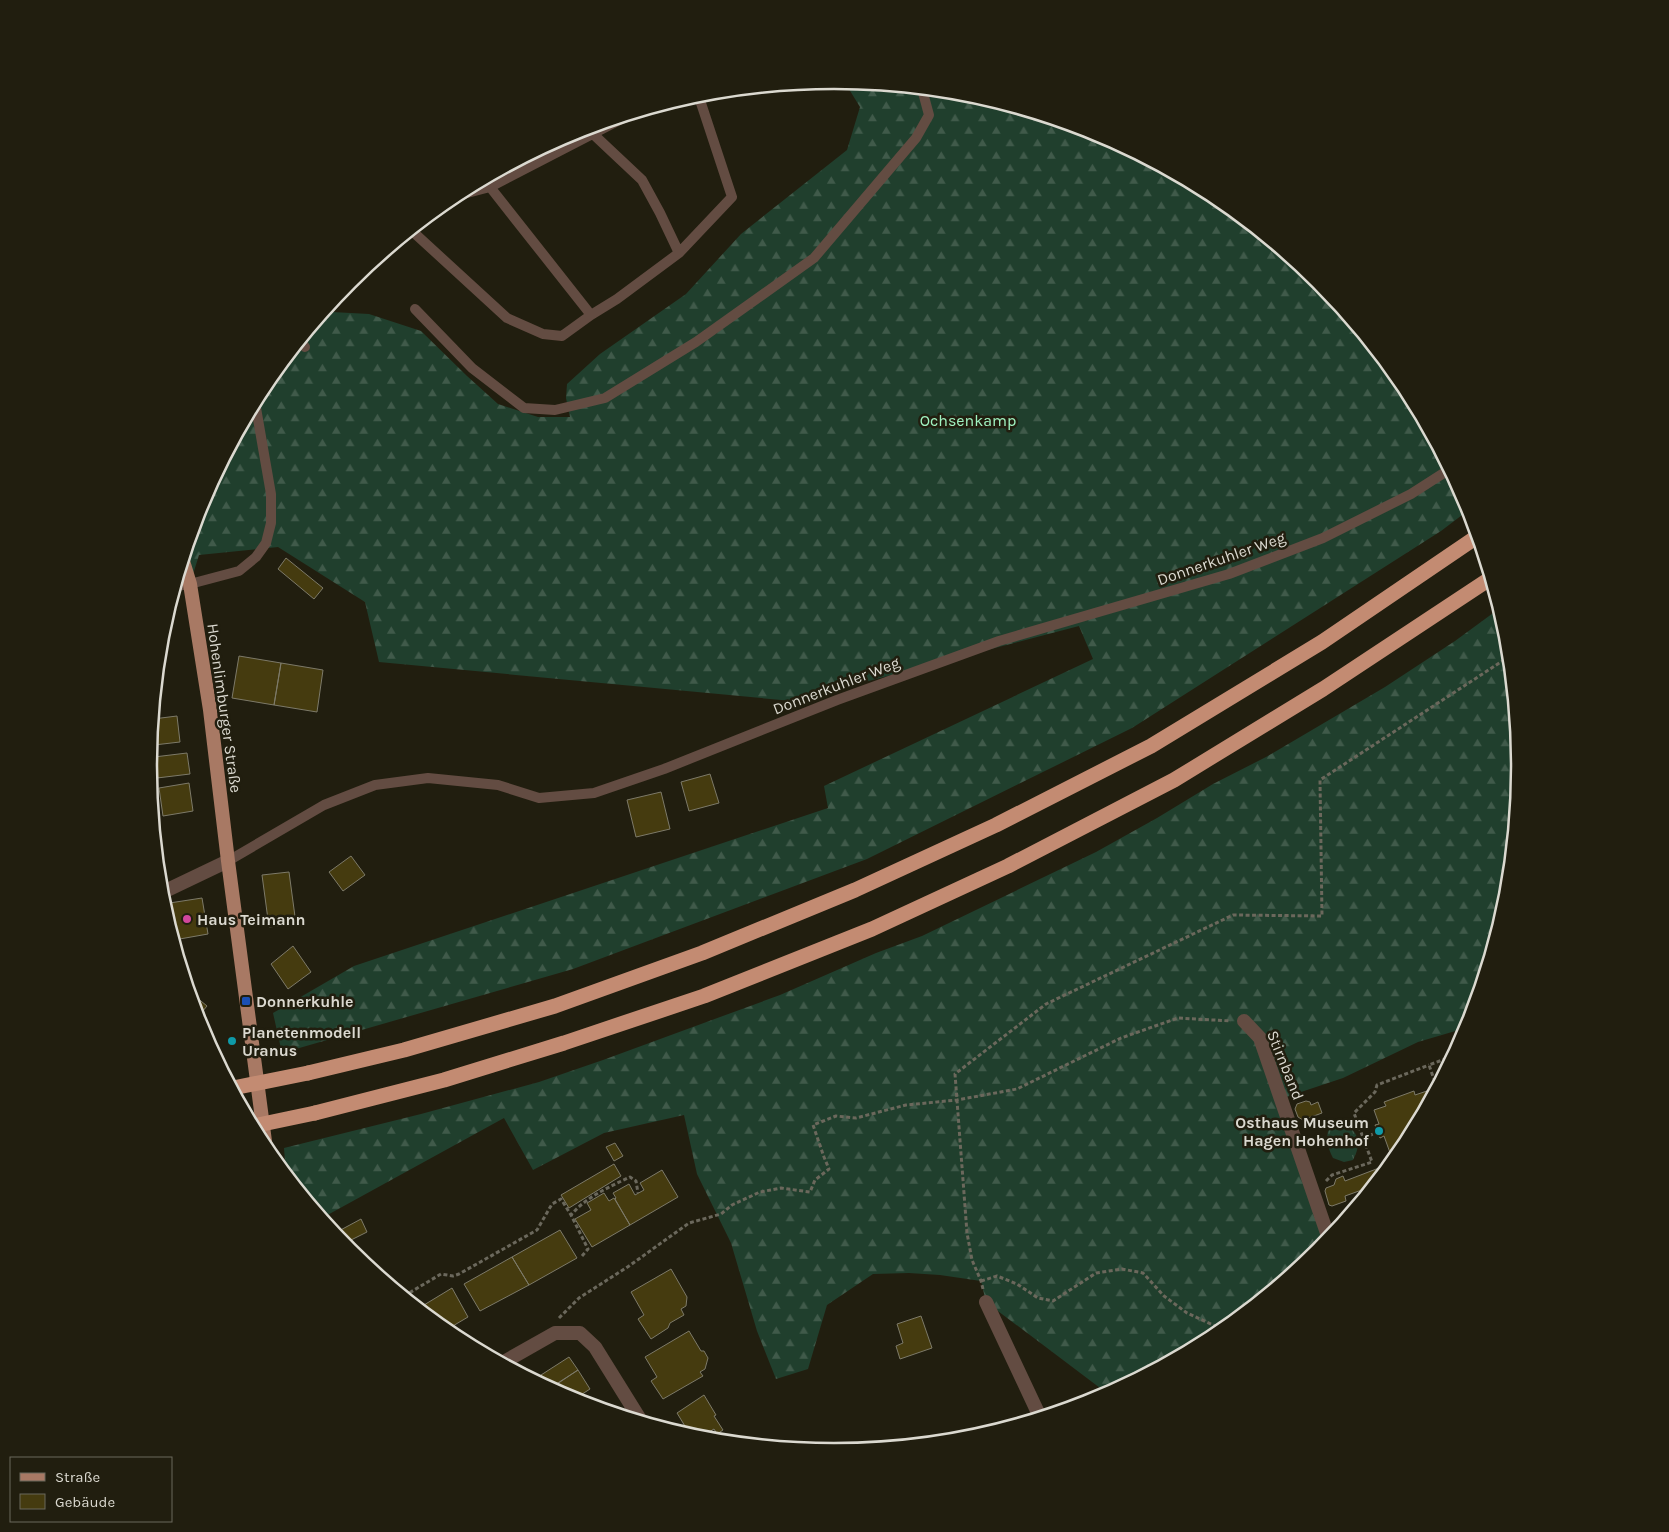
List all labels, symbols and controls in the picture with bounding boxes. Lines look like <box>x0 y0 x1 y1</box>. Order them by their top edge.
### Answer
park label: Ochsenkamp <box>920 411 1016 430</box>
street label: Donnerkuhler Weg <box>1155 528 1288 589</box>
street label: Hohenlimburger Straße <box>203 622 246 794</box>
street label: Donnerkuhler Weg <box>770 653 902 718</box>
place label: Haus Teimann <box>197 910 306 929</box>
marker: Haus Teimann <box>181 913 193 925</box>
place label: Donnerkuhle <box>256 992 354 1011</box>
marker: Donnerkuhle <box>240 995 252 1007</box>
place label: Planetenmodell Uranus <box>242 1023 361 1060</box>
street label: Stirnband <box>1263 1028 1308 1103</box>
marker: Planetenmodell Uranus <box>226 1035 238 1047</box>
place label: Osthaus Museum Hagen Hohenhof <box>1235 1113 1369 1150</box>
marker: Osthaus Museum Hagen Hohenhof <box>1373 1125 1385 1137</box>
legend <box>10 1457 172 1522</box>
text: Straße <box>55 1468 100 1486</box>
text: Gebäude <box>55 1493 115 1511</box>

